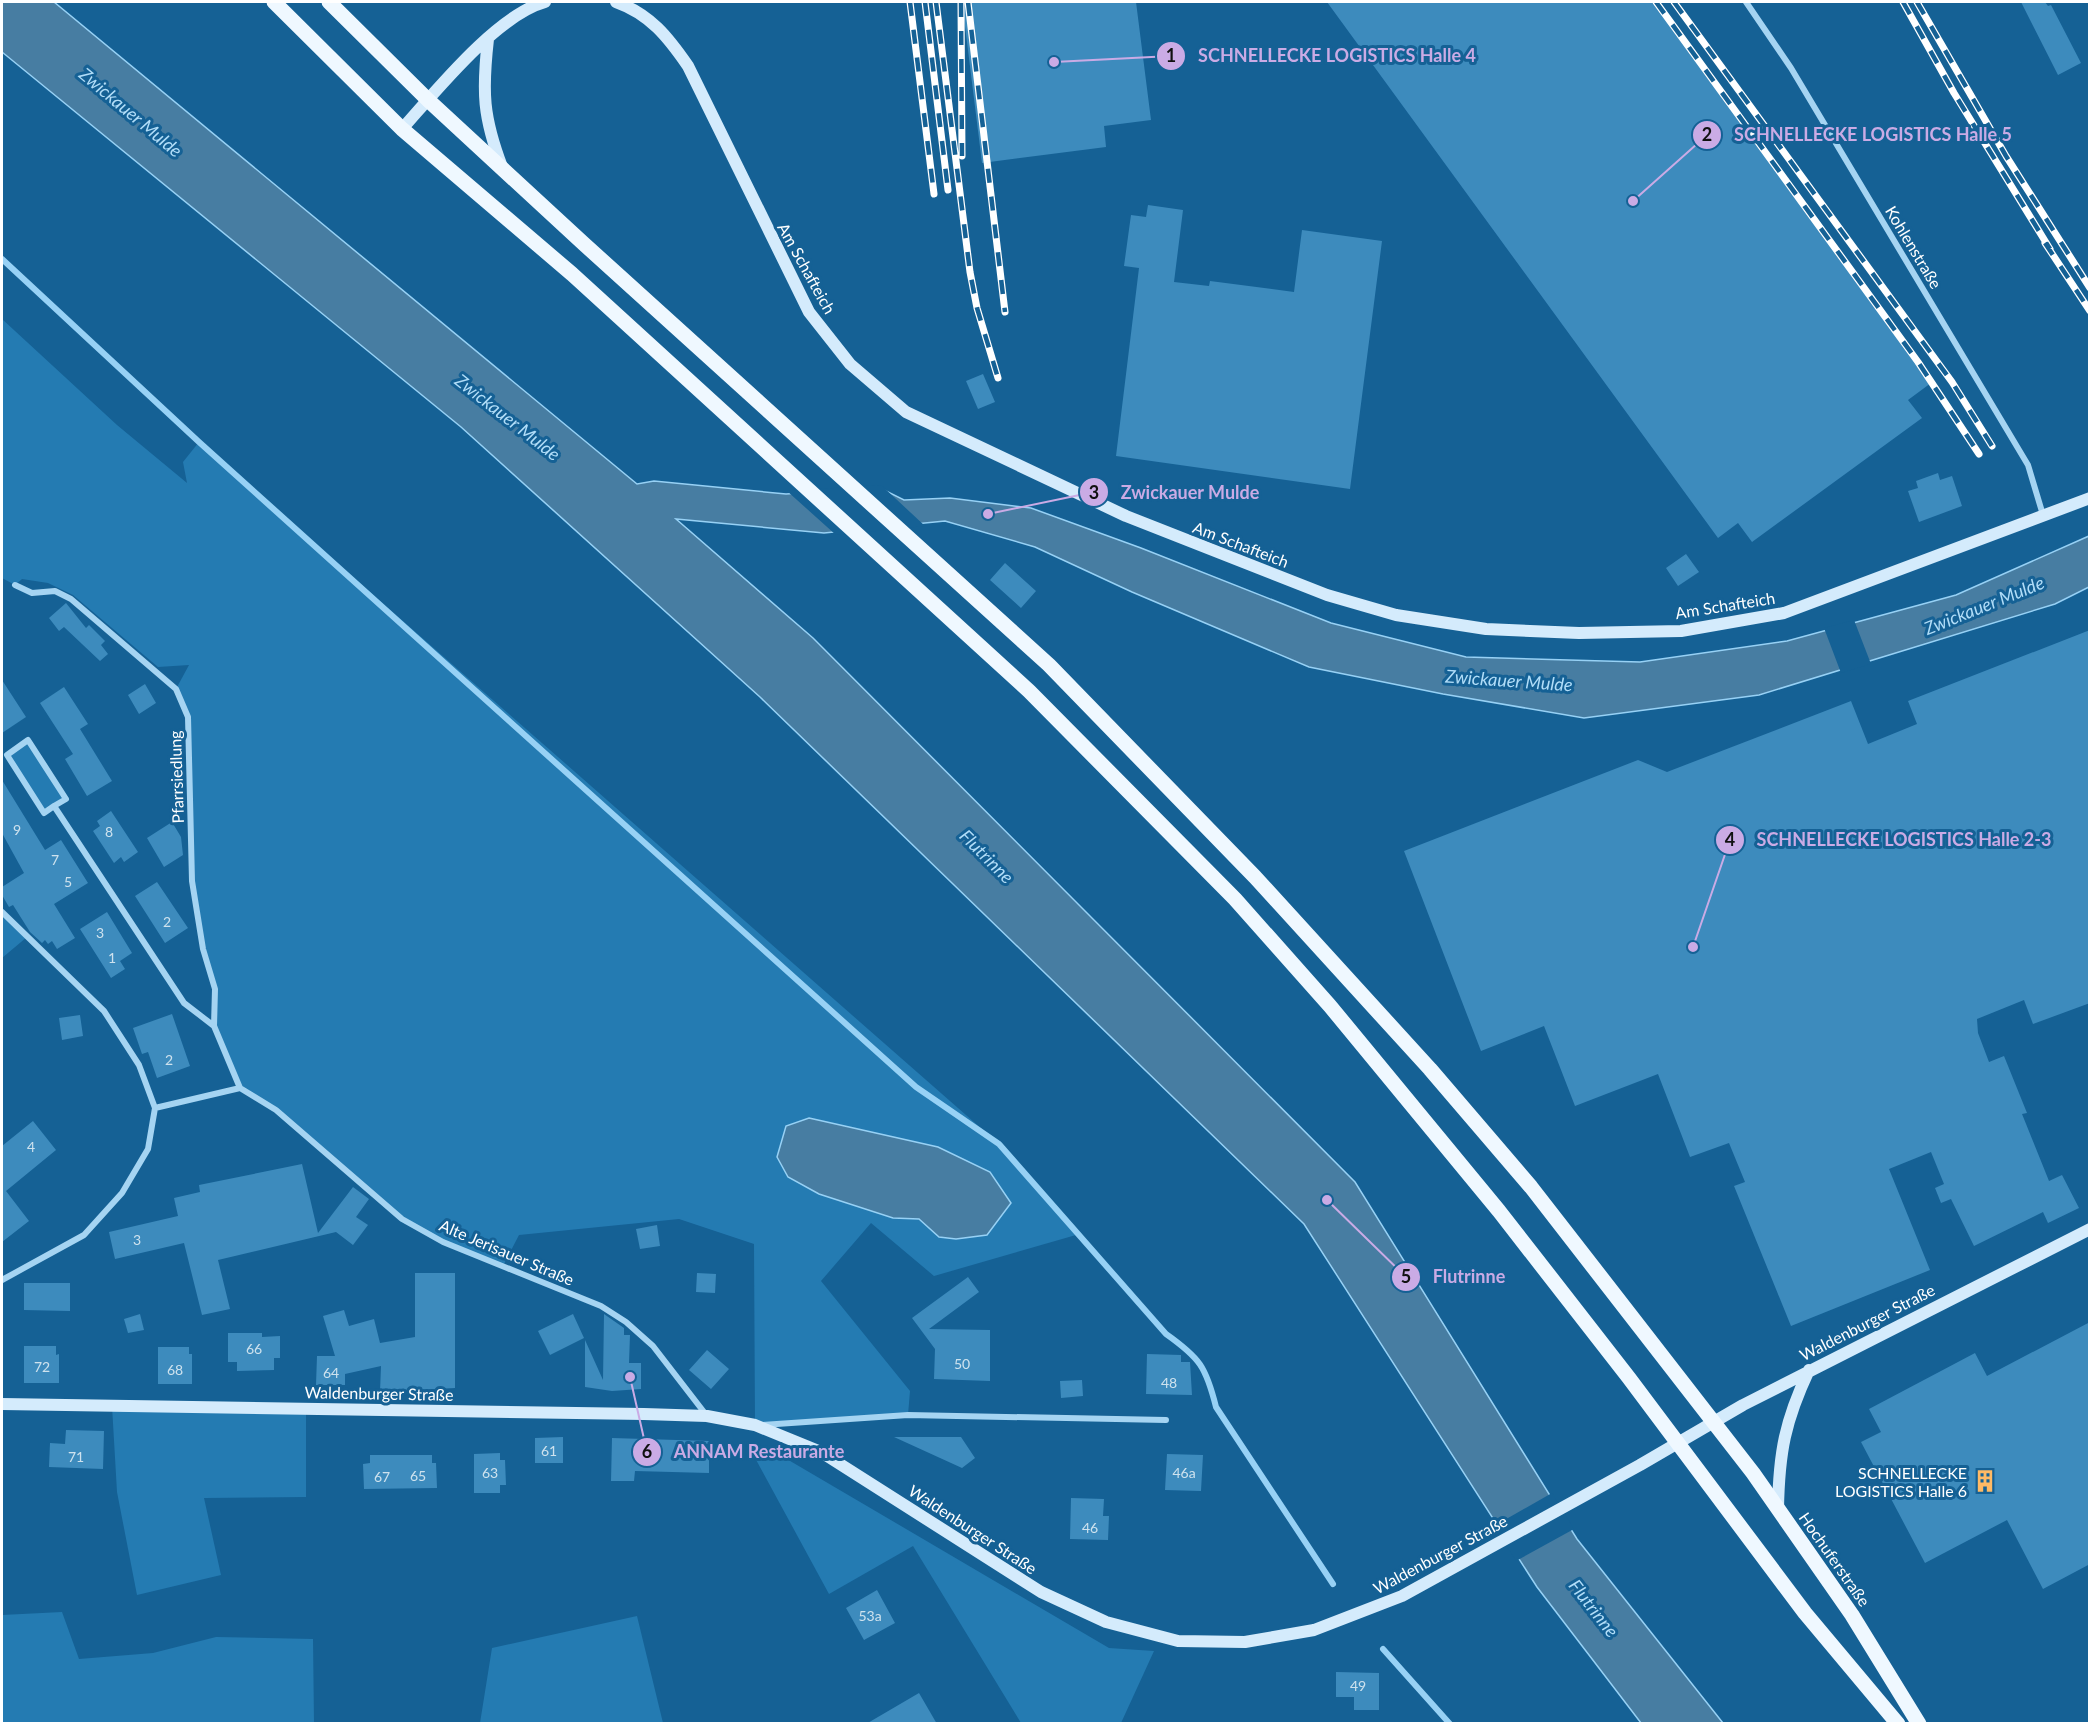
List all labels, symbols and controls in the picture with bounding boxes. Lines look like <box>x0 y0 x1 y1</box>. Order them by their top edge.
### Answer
callout: SCHNELLECKE LOGISTICS Halle 4 <box>1156 38 1488 74</box>
text: 1 <box>1166 44 1176 66</box>
text: SCHNELLECKE LOGISTICS Halle 4 <box>1198 44 1476 66</box>
water label: Zwickauer Mulde <box>74 62 187 161</box>
callout: SCHNELLECKE LOGISTICS Halle 5 <box>1692 117 2023 153</box>
text: 2 <box>1702 123 1712 145</box>
text: SCHNELLECKE LOGISTICS Halle 5 <box>1734 123 2012 145</box>
street label: Kohlenstraße <box>1882 202 1946 292</box>
street label: Am Schafteich <box>774 219 840 317</box>
water label: Zwickauer Mulde <box>450 368 565 465</box>
callout: Zwickauer Mulde <box>1079 474 1272 510</box>
text: 3 <box>1089 481 1099 503</box>
text: Zwickauer Mulde <box>1121 481 1260 503</box>
street label: Am Schafteich <box>1191 517 1291 571</box>
water label: Zwickauer Mulde <box>1920 571 2047 639</box>
street label: Am Schafteich <box>1674 588 1776 622</box>
water label: Zwickauer Mulde <box>1444 665 1573 695</box>
street label: Pfarrsiedlung <box>165 730 187 824</box>
house number: 9 <box>13 821 21 838</box>
callout: SCHNELLECKE LOGISTICS Halle 2-3 <box>1715 822 2064 858</box>
house number: 8 <box>105 823 113 840</box>
water label: Flutrinne <box>955 824 1019 888</box>
text: 4 <box>1725 828 1735 850</box>
text: SCHNELLECKE LOGISTICS Halle 2-3 <box>1757 828 2051 850</box>
house number: 7 <box>51 851 59 868</box>
house number: 5 <box>64 873 72 890</box>
house number: 2 <box>163 913 171 930</box>
house number: 3 <box>96 924 104 941</box>
house number: 1 <box>108 949 116 966</box>
house number: 2 <box>165 1051 173 1068</box>
house number: 4 <box>27 1138 35 1155</box>
street label: Alte Jerisauer Straße <box>437 1215 577 1289</box>
house number: 3 <box>133 1231 141 1248</box>
callout: Flutrinne <box>1391 1259 1518 1295</box>
text: 5 <box>1401 1265 1411 1287</box>
text: Flutrinne <box>1433 1265 1506 1287</box>
street label: Waldenburger Straße <box>1796 1280 1938 1364</box>
house number: 66 <box>246 1340 262 1357</box>
house number: 50 <box>954 1355 970 1372</box>
house number: 72 <box>34 1358 50 1375</box>
house number: 68 <box>167 1361 183 1378</box>
house number: 64 <box>323 1364 339 1381</box>
house number: 48 <box>1161 1374 1177 1391</box>
street label: Waldenburger Straße <box>304 1382 454 1404</box>
callout: ANNAM Restaurante <box>632 1434 856 1470</box>
text: 6 <box>642 1440 652 1462</box>
text: ANNAM Restaurante <box>673 1440 845 1462</box>
house number: 61 <box>541 1442 557 1459</box>
house number: 71 <box>68 1448 84 1465</box>
place label: SCHNELLECKE LOGISTICS Halle 6 <box>1835 1463 1967 1500</box>
house number: 63 <box>482 1464 498 1481</box>
house number: 46a <box>1172 1464 1196 1481</box>
house number: 65 <box>410 1467 426 1484</box>
house number: 67 <box>374 1468 390 1485</box>
building icon: SCHNELLECKE LOGISTICS Halle 6 <box>1972 1468 1998 1494</box>
street label: Waldenburger Straße <box>905 1480 1041 1578</box>
street label: Hochuferstraße <box>1796 1508 1874 1610</box>
street label: Waldenburger Straße <box>1370 1511 1510 1597</box>
house number: 46 <box>1082 1519 1098 1536</box>
water label: Flutrinne <box>1565 1575 1623 1641</box>
house number: 53a <box>858 1607 882 1624</box>
house number: 49 <box>1350 1677 1366 1694</box>

